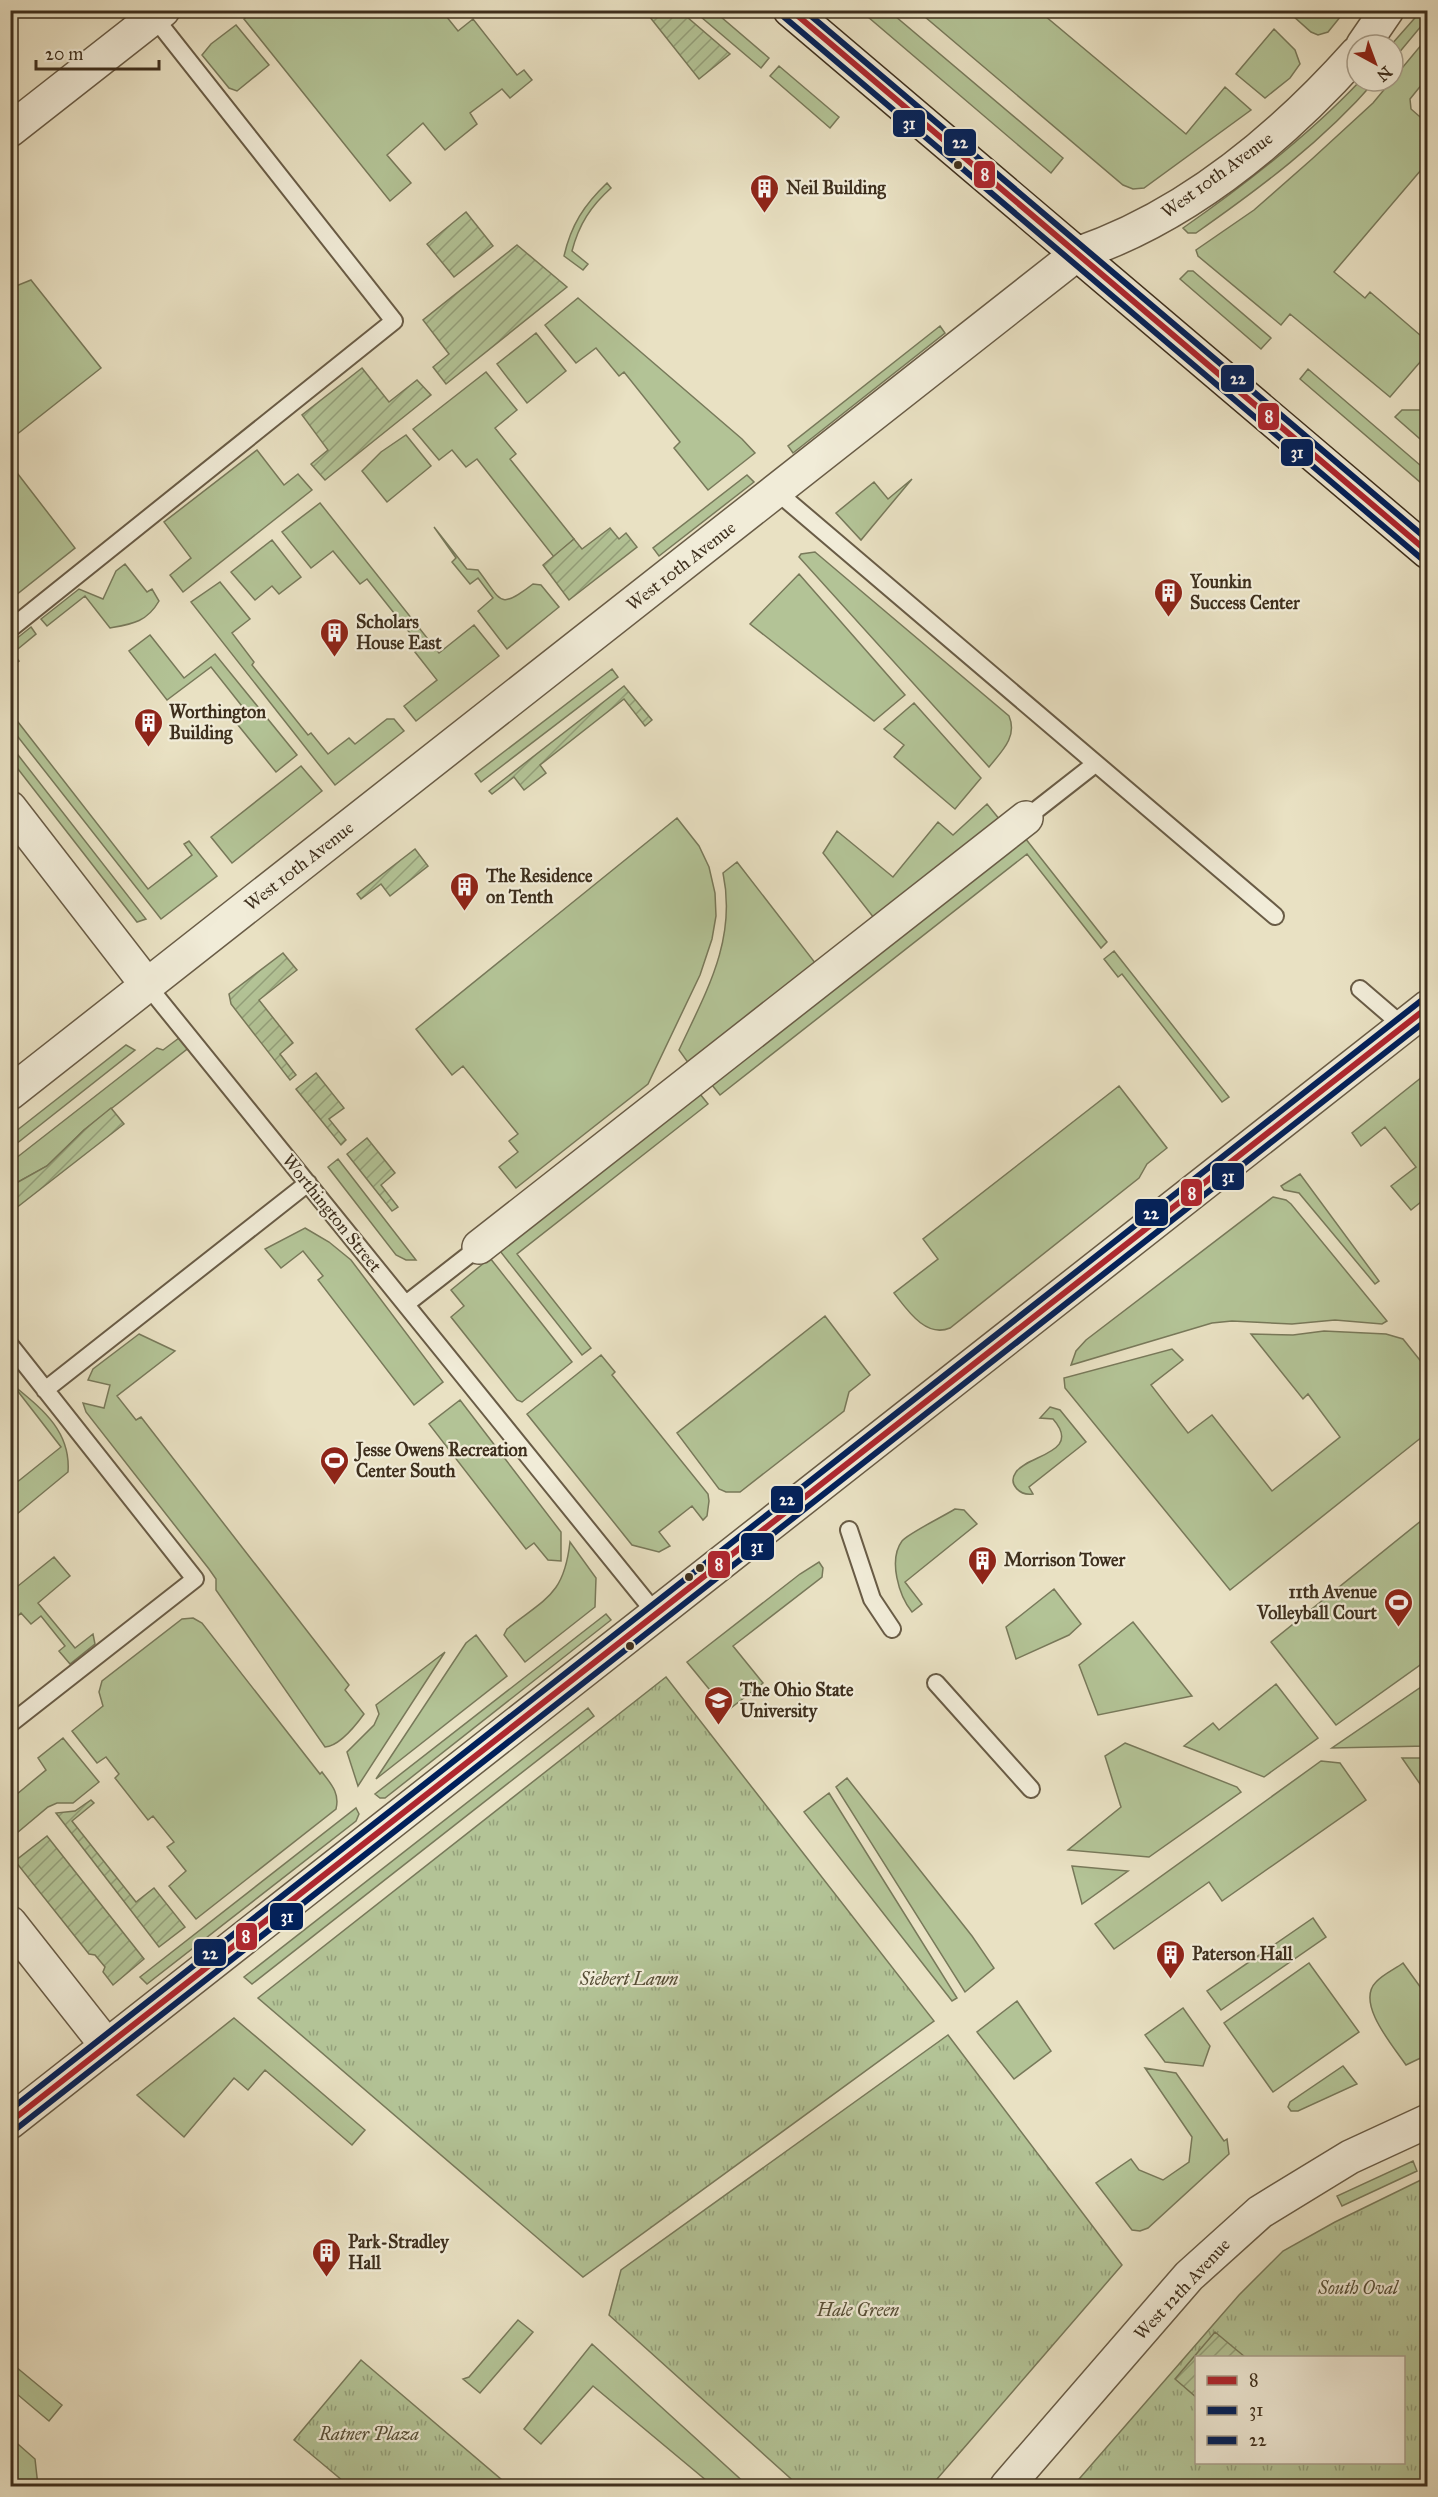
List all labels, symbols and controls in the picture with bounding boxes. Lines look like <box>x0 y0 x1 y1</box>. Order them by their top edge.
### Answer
scale bar <box>36 33 159 71</box>
north arrow <box>1345 33 1405 93</box>
text: 20 m <box>45 43 83 65</box>
text: N <box>1373 62 1396 86</box>
line badge: 31 <box>892 109 926 138</box>
text: 31 <box>903 114 916 134</box>
street label: West 10th Avenue <box>1157 127 1277 223</box>
line badge: 22 <box>943 128 977 157</box>
text: 22 <box>952 133 969 152</box>
unlabelled marker <box>952 159 964 171</box>
line badge: 8 <box>973 160 996 189</box>
text: 8 <box>981 165 989 184</box>
building icon: Neil Building <box>749 172 781 214</box>
place label: Neil Building <box>786 177 886 200</box>
line badge: 22 <box>1220 364 1255 393</box>
text: 22 <box>1230 369 1247 388</box>
line badge: 8 <box>1257 402 1280 431</box>
text: 8 <box>1265 407 1273 426</box>
line badge: 31 <box>1280 438 1314 467</box>
text: 31 <box>1291 443 1304 463</box>
street label: West 10th Avenue <box>622 517 740 615</box>
place label: Younkin Success Center <box>1189 571 1301 614</box>
building icon: Younkin Success Center <box>1153 576 1185 618</box>
place label: Scholars House East <box>356 611 442 654</box>
building icon: Scholars House East <box>319 616 351 658</box>
place label: Worthington Building <box>169 701 266 745</box>
building icon: Worthington Building <box>132 706 164 748</box>
street label: West 10th Avenue <box>240 817 358 915</box>
place label: The Residence on Tenth <box>485 865 593 908</box>
building icon: The Residence on Tenth <box>449 870 481 912</box>
street label: Worthington Street <box>277 1149 387 1278</box>
line badge: 31 <box>1211 1162 1245 1191</box>
text: 31 <box>1222 1167 1235 1187</box>
line badge: 8 <box>1180 1178 1203 1207</box>
text: 8 <box>1188 1184 1196 1203</box>
line badge: 22 <box>1134 1198 1169 1227</box>
text: 22 <box>1143 1204 1160 1223</box>
place label: Jesse Owens Recreation Center South <box>354 1439 528 1482</box>
sports icon: Jesse Owens Recreation Center South <box>319 1444 351 1486</box>
line badge: 22 <box>770 1485 804 1514</box>
text: 22 <box>779 1490 796 1509</box>
line badge: 31 <box>740 1532 775 1561</box>
text: 31 <box>751 1537 764 1557</box>
building icon: Morrison Tower <box>967 1544 999 1586</box>
place label: Morrison Tower <box>1004 1549 1126 1571</box>
line badge: 8 <box>707 1550 731 1579</box>
text: 8 <box>715 1555 723 1574</box>
unlabelled marker <box>694 1562 706 1574</box>
unlabelled marker <box>683 1571 695 1583</box>
place label: 11th Avenue Volleyball Court <box>1256 1581 1378 1625</box>
sports icon: 11th Avenue Volleyball Court <box>1382 1586 1414 1628</box>
unlabelled marker <box>624 1640 636 1652</box>
place label: The Ohio State University <box>739 1679 854 1723</box>
school or university icon: The Ohio State University <box>703 1684 735 1726</box>
line badge: 31 <box>269 1902 304 1931</box>
text: 31 <box>281 1907 294 1927</box>
line badge: 8 <box>235 1922 258 1951</box>
text: 8 <box>242 1927 250 1946</box>
line badge: 22 <box>193 1938 227 1967</box>
building icon: Paterson Hall <box>1155 1938 1187 1980</box>
place label: Paterson Hall <box>1192 1943 1294 1965</box>
text: 22 <box>202 1944 219 1963</box>
park label: Siebert Lawn <box>579 1968 679 1990</box>
place label: Park-Stradley Hall <box>348 2231 450 2274</box>
street label: West 12th Avenue <box>1129 2234 1235 2344</box>
building icon: Park-Stradley Hall <box>311 2236 343 2278</box>
park label: South Oval <box>1317 2277 1400 2299</box>
park label: Hale Green <box>816 2299 900 2321</box>
legend <box>1195 2356 1405 2464</box>
text: 8 <box>1249 2369 1259 2391</box>
text: 31 <box>1249 2399 1263 2421</box>
park label: Ratner Plaza <box>318 2423 420 2445</box>
text: 22 <box>1249 2429 1267 2451</box>

